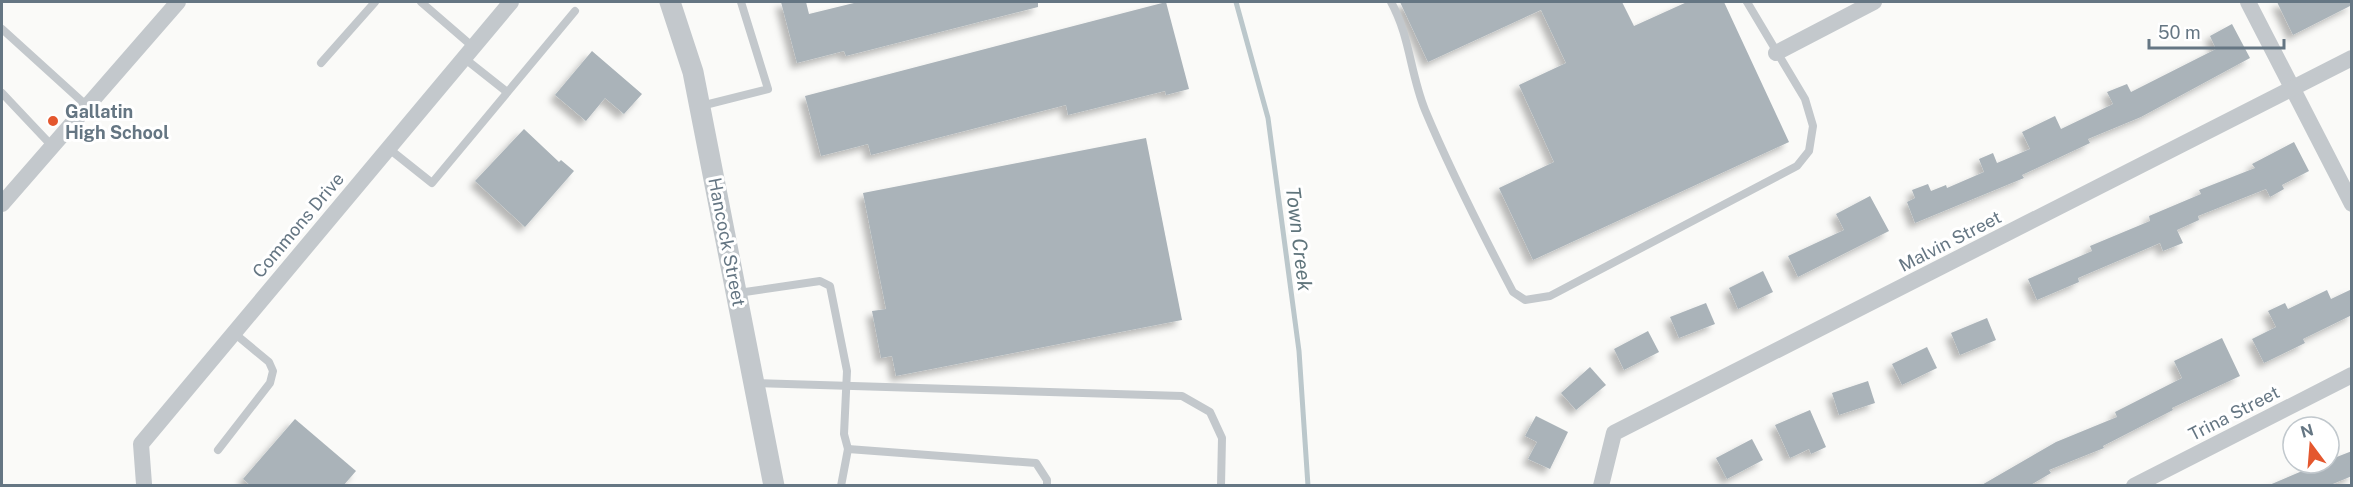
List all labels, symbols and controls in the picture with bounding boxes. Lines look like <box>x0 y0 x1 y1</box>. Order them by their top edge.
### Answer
scale bar <box>2149 12 2284 50</box>
text: 50 m <box>2158 22 2201 43</box>
place label: Gallatin High School <box>65 101 169 143</box>
marker: Gallatin High School <box>46 114 60 128</box>
street label: Commons Drive <box>248 168 348 282</box>
street label: Hancock Street <box>704 176 750 308</box>
water label: Town Creek <box>1281 186 1317 293</box>
street label: Malvin Street <box>1895 206 2005 276</box>
street label: Trina Street <box>2185 381 2283 445</box>
north arrow <box>2281 415 2341 475</box>
text: N <box>2298 420 2316 442</box>

